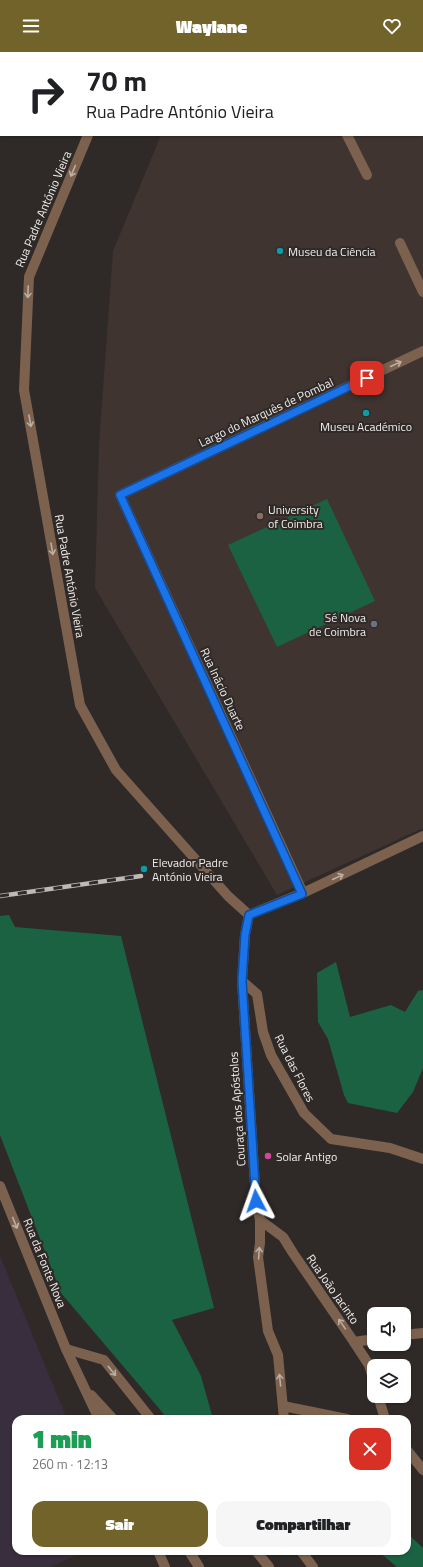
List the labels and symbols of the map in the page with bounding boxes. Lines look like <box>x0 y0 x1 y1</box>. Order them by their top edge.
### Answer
street label: Rua Padre António Vieira <box>10 148 76 270</box>
one-way arrow <box>69 165 77 177</box>
place label: Museu da Ciência <box>288 242 376 261</box>
marker: Museu da Ciência <box>275 246 285 256</box>
one-way arrow <box>24 285 32 298</box>
one-way arrow <box>389 360 401 367</box>
pin <box>350 361 384 395</box>
street label: Largo do Marquês de Pombal <box>195 372 337 452</box>
marker: Museu Académico <box>361 408 371 418</box>
one-way arrow <box>26 415 34 428</box>
place label: Museu Académico <box>320 417 412 436</box>
place label: University of Coimbra <box>268 500 323 533</box>
marker: University of Coimbra <box>255 511 265 521</box>
street label: Rua Padre António Vieira <box>50 513 90 639</box>
one-way arrow <box>49 543 57 556</box>
place label: Sé Nova de Coimbra <box>309 608 366 641</box>
marker: Sé Nova de Coimbra <box>369 619 379 629</box>
street label: Rua Inácio Duarte <box>196 645 250 733</box>
place label: Elevador Padre António Vieira <box>152 853 228 886</box>
marker: Elevador Padre António Vieira <box>139 864 149 874</box>
one-way arrow <box>331 873 343 880</box>
street label: Rua das Flores <box>270 1031 320 1106</box>
street label: Couraça dos Apóstolos <box>223 1051 250 1167</box>
place label: Solar Antigo <box>276 1147 337 1166</box>
marker: Solar Antigo <box>263 1151 273 1161</box>
position arrow <box>235 1180 277 1222</box>
street label: Rua da Fonte Nova <box>18 1215 72 1311</box>
one-way arrow <box>11 1216 19 1228</box>
one-way arrow <box>256 1247 263 1260</box>
street label: Rua João Jacinto <box>302 1250 364 1328</box>
one-way arrow <box>338 1319 346 1330</box>
one-way arrow <box>108 1365 117 1376</box>
one-way arrow <box>276 1374 284 1387</box>

